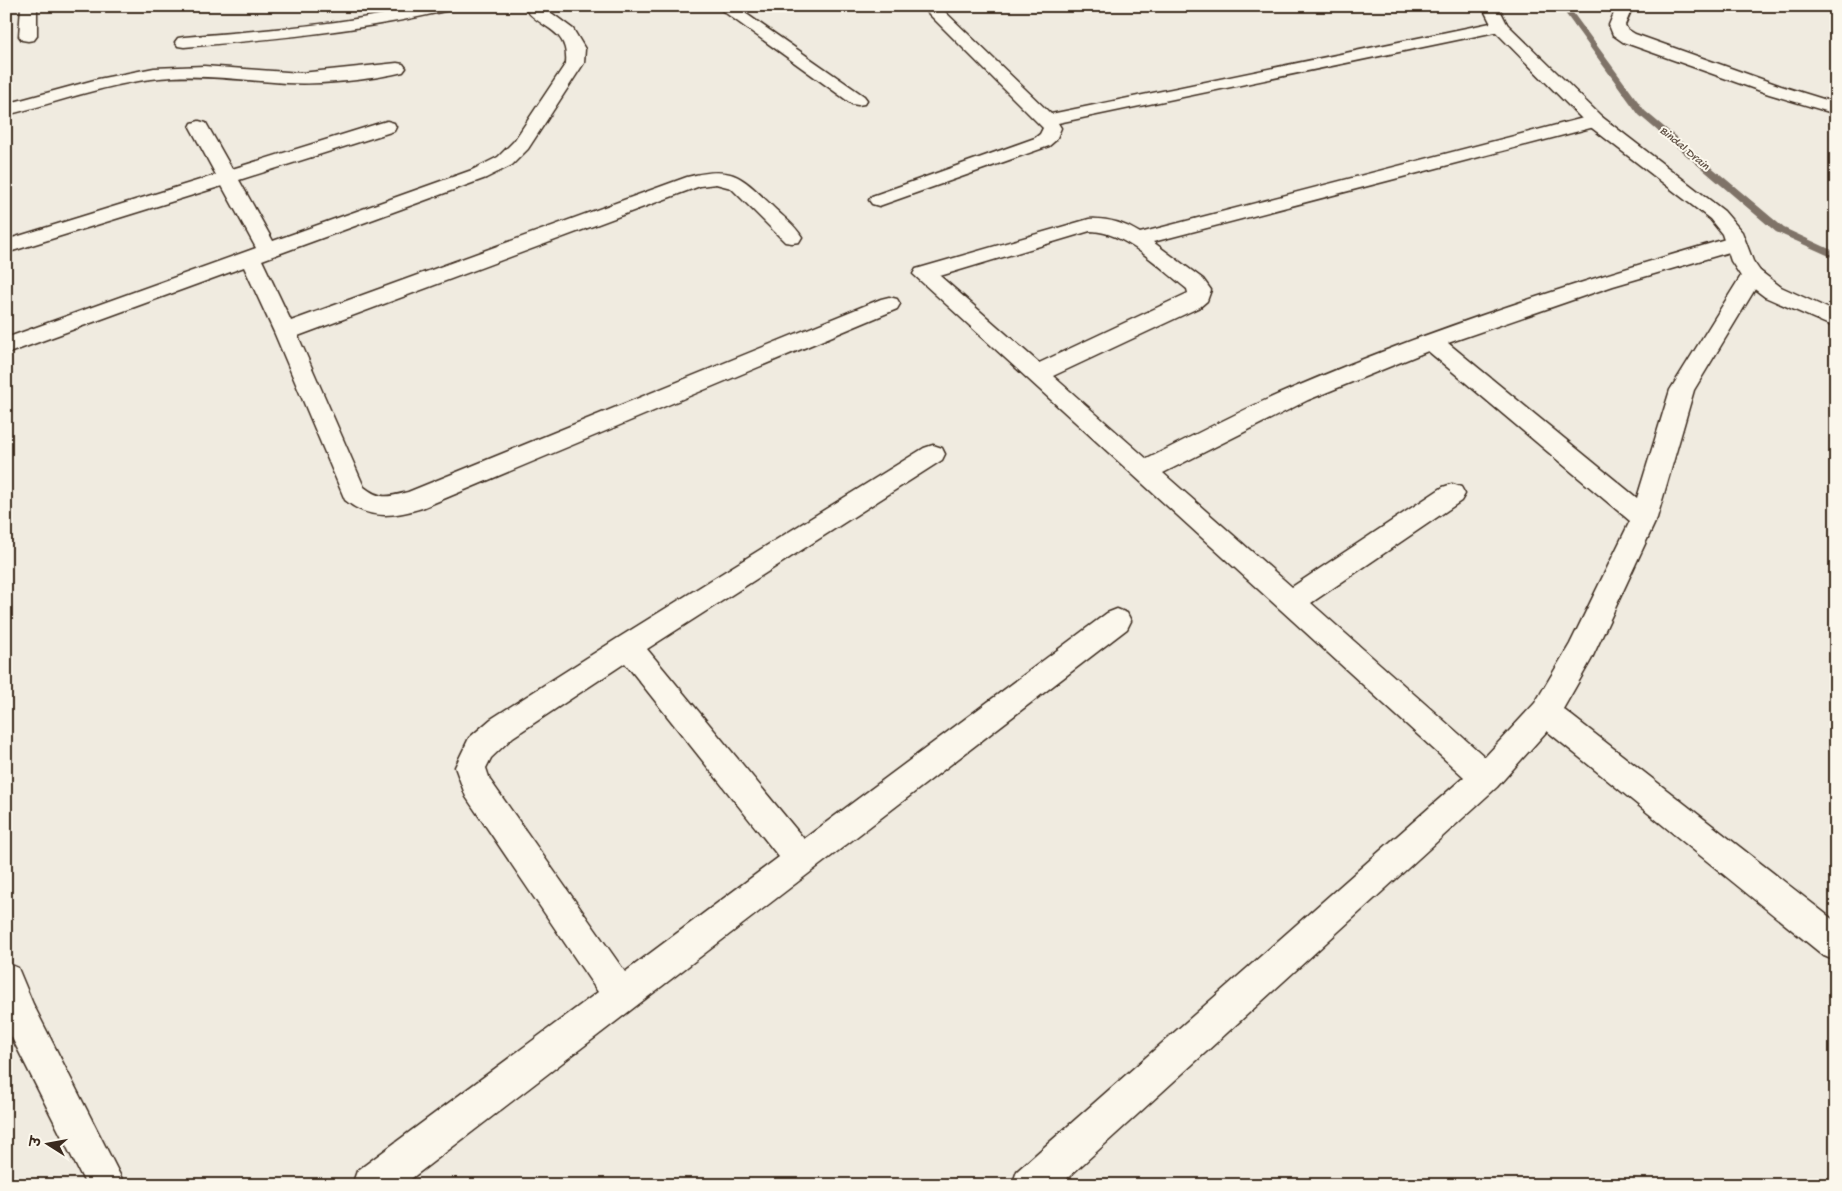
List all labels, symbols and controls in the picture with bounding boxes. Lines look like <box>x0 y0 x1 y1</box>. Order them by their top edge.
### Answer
water label: Bindal Drain <box>1656 124 1712 174</box>
north arrow <box>22 1118 72 1168</box>
text: उ <box>28 1134 47 1150</box>

